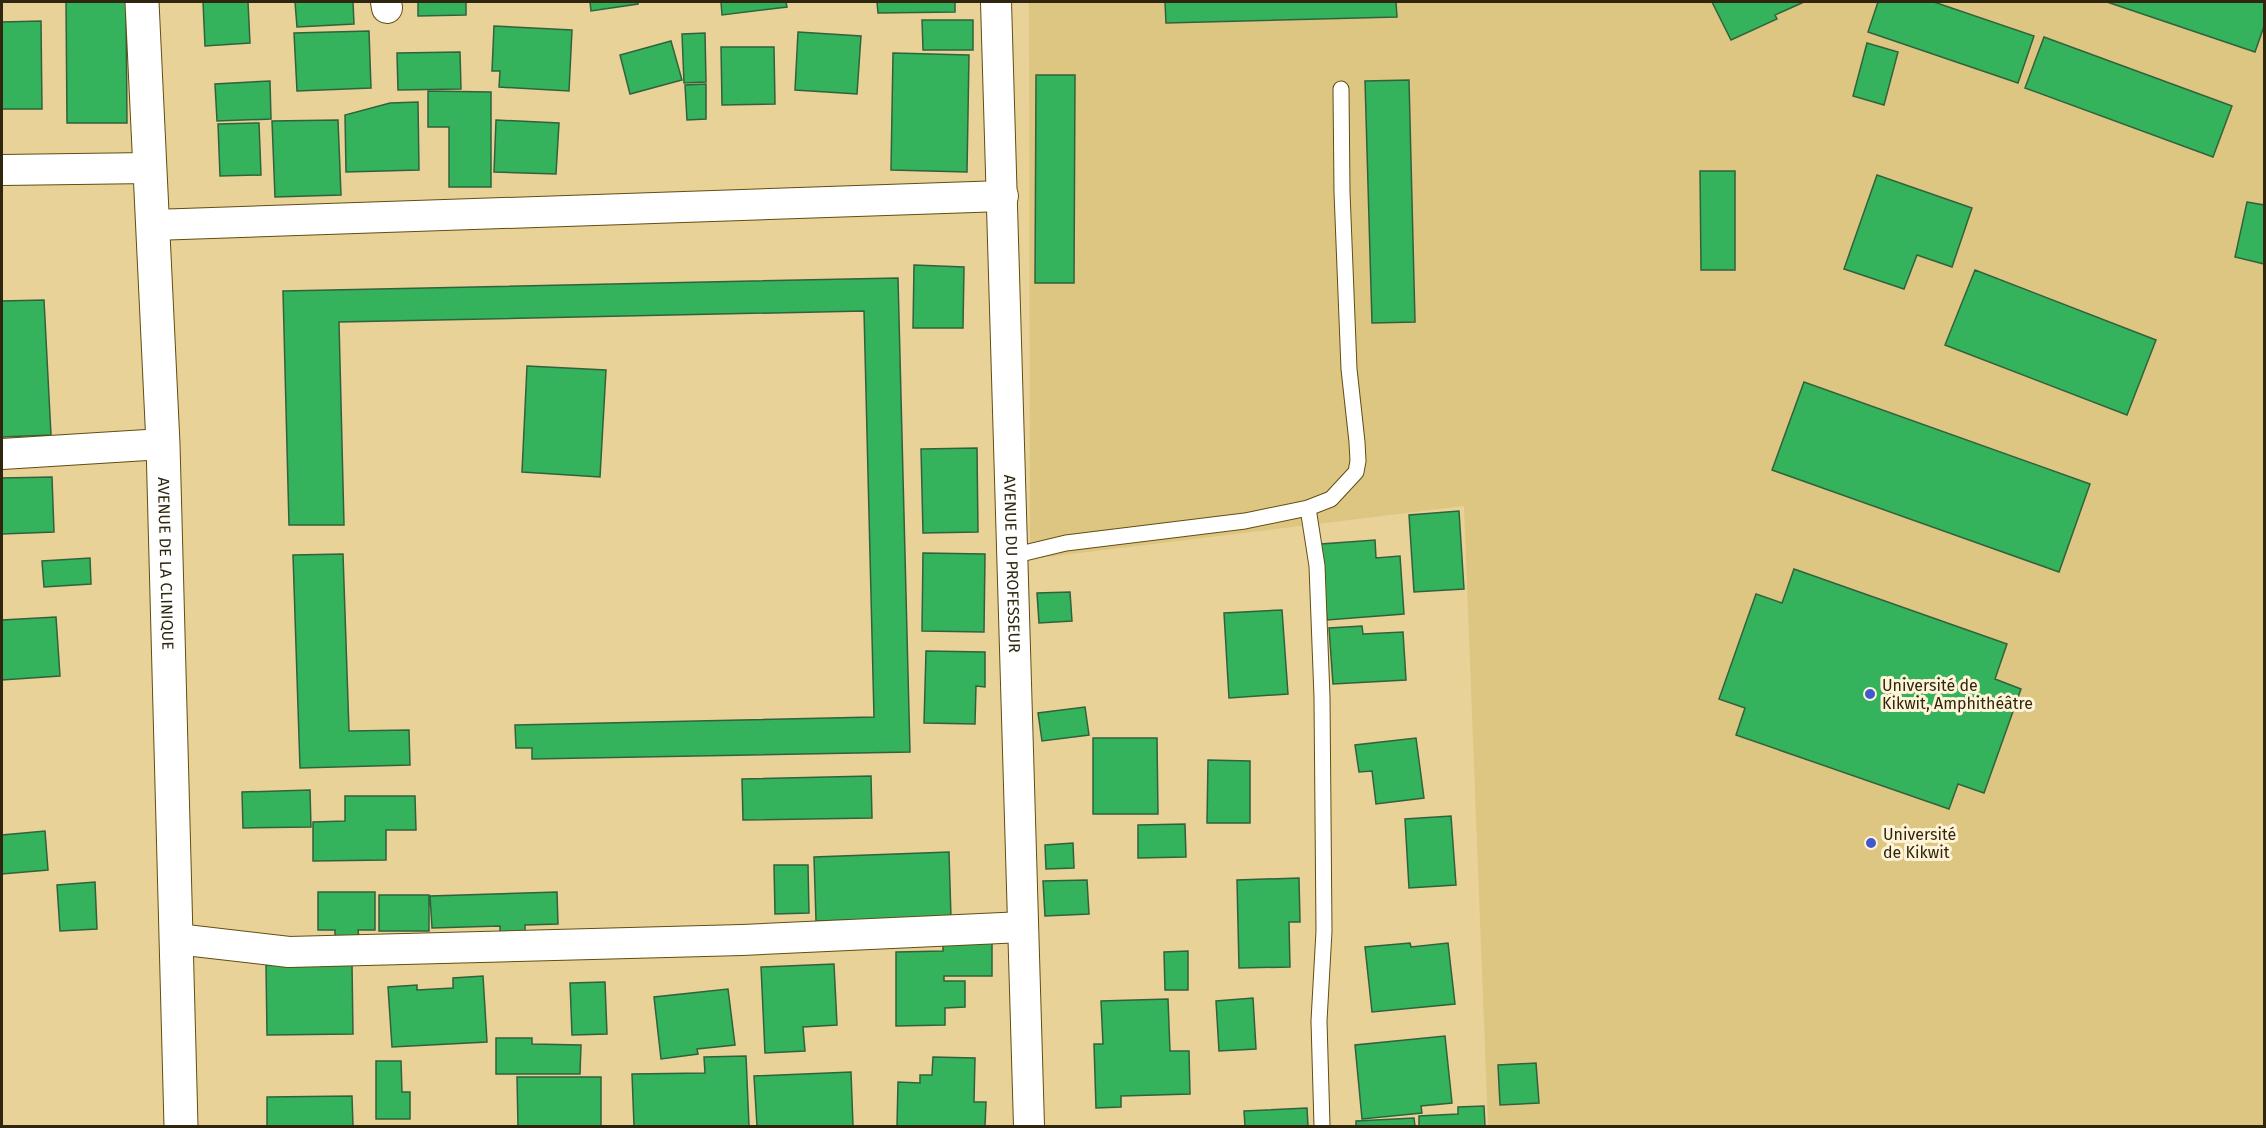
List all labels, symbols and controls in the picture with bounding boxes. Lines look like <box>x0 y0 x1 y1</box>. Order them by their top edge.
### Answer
street label: AVENUE DU PROFESSEUR <box>1000 474 1024 653</box>
street label: AVENUE DE LA CLINIQUE <box>154 477 177 650</box>
place label: Université de Kikwit, Amphithéâtre <box>1882 676 2033 713</box>
marker: Université de Kikwit, Amphithéâtre <box>1863 687 1877 701</box>
place label: Université de Kikwit <box>1883 825 1956 862</box>
marker: Université de Kikwit <box>1864 836 1878 850</box>

